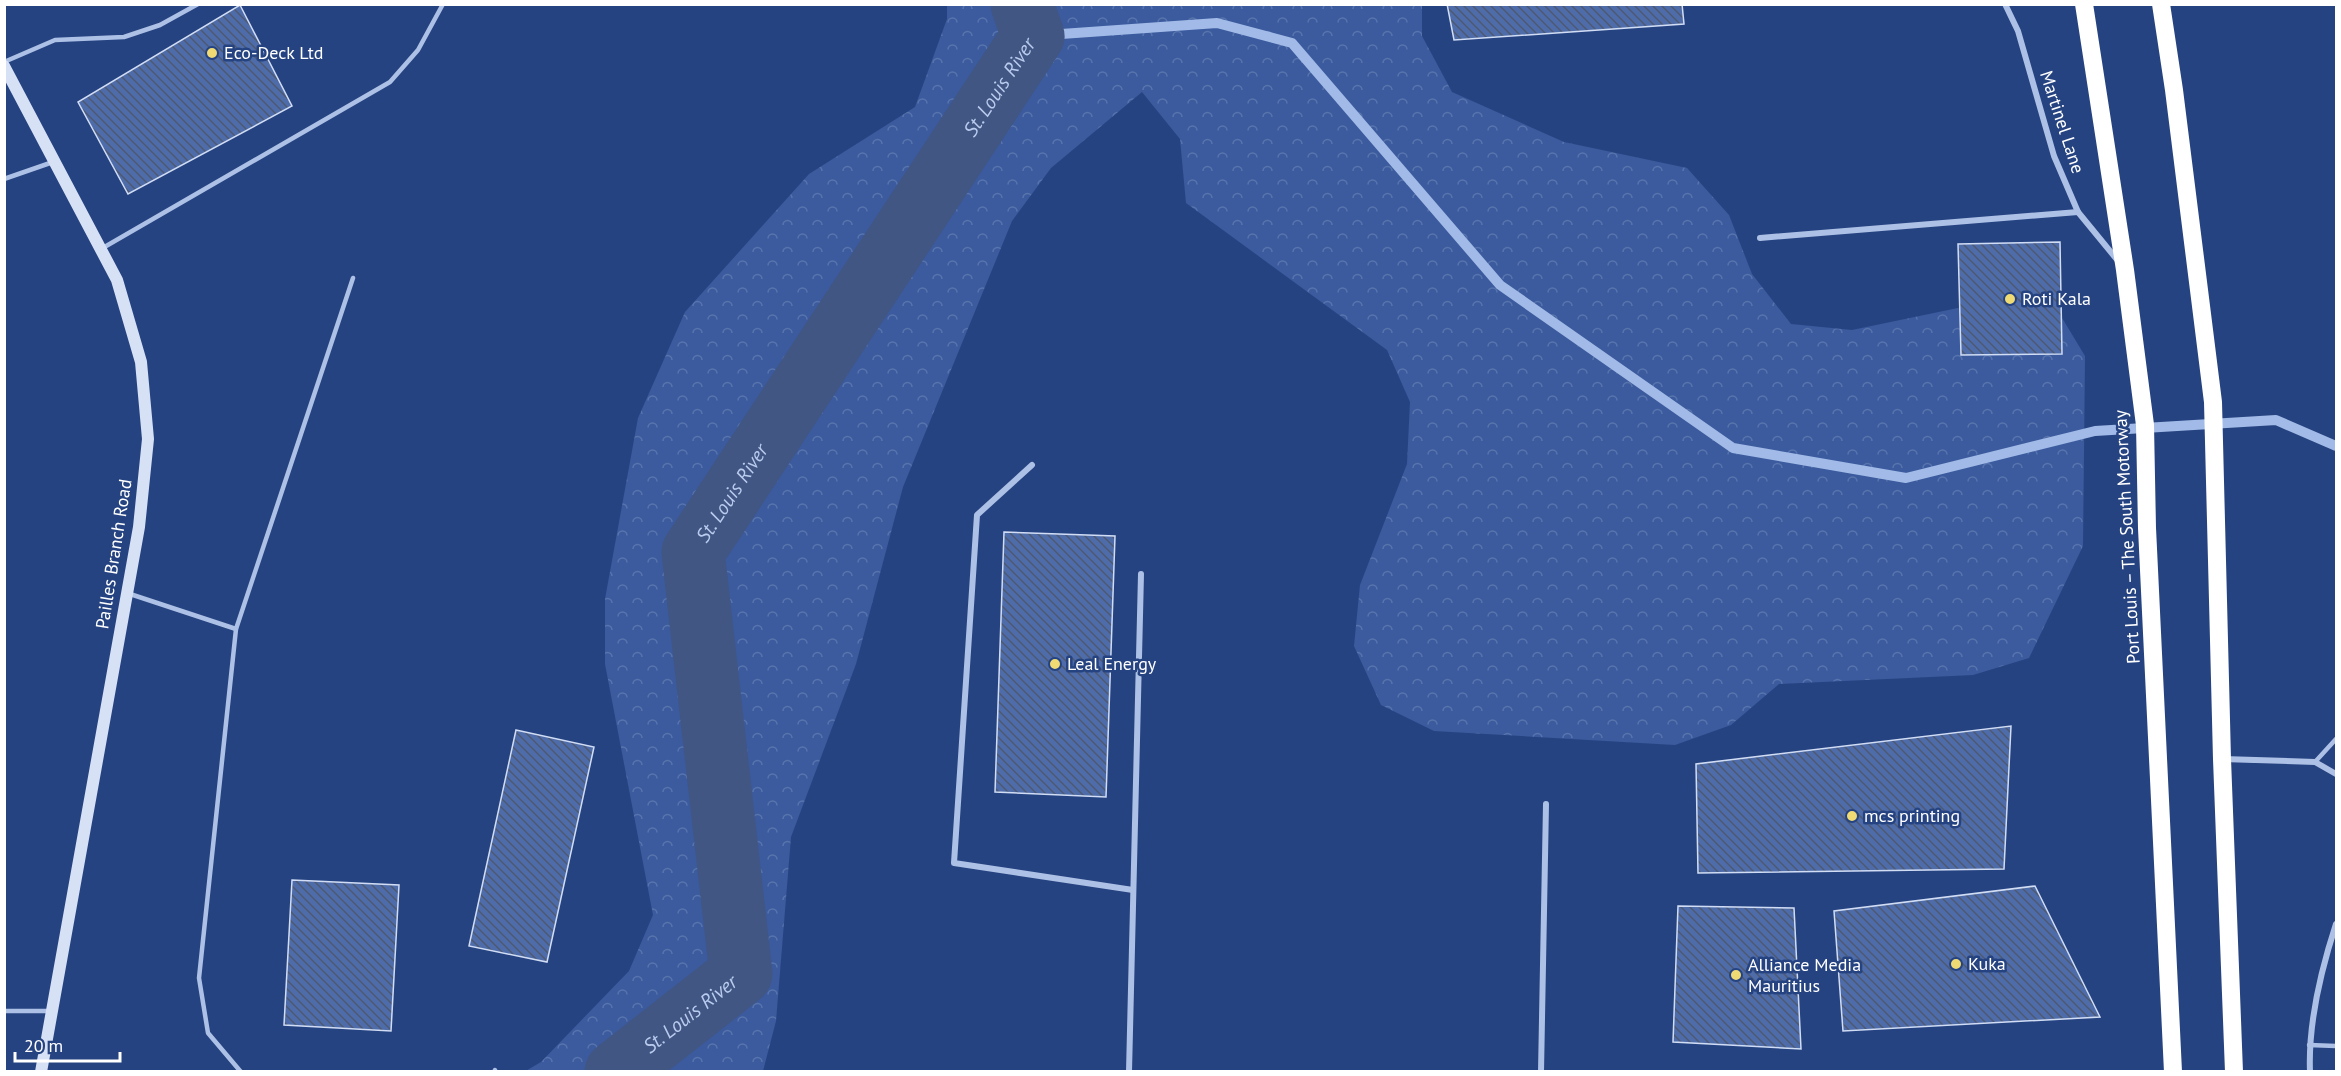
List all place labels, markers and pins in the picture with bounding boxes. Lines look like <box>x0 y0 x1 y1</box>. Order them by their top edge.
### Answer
place label: Eco-Deck Ltd <box>224 41 323 64</box>
marker: Eco-Deck Ltd <box>205 46 219 60</box>
place label: Roti Kala <box>2022 287 2091 310</box>
marker: Roti Kala <box>2003 292 2017 306</box>
place label: Leal Energy <box>1067 652 1157 675</box>
marker: Leal Energy <box>1048 657 1062 671</box>
place label: mcs printing <box>1864 804 1960 827</box>
marker: mcs printing <box>1845 809 1859 823</box>
place label: Kuka <box>1968 952 2006 975</box>
place label: Alliance Media Mauritius <box>1748 953 1861 997</box>
marker: Kuka <box>1949 957 1963 971</box>
marker: Alliance Media Mauritius <box>1729 968 1743 982</box>

